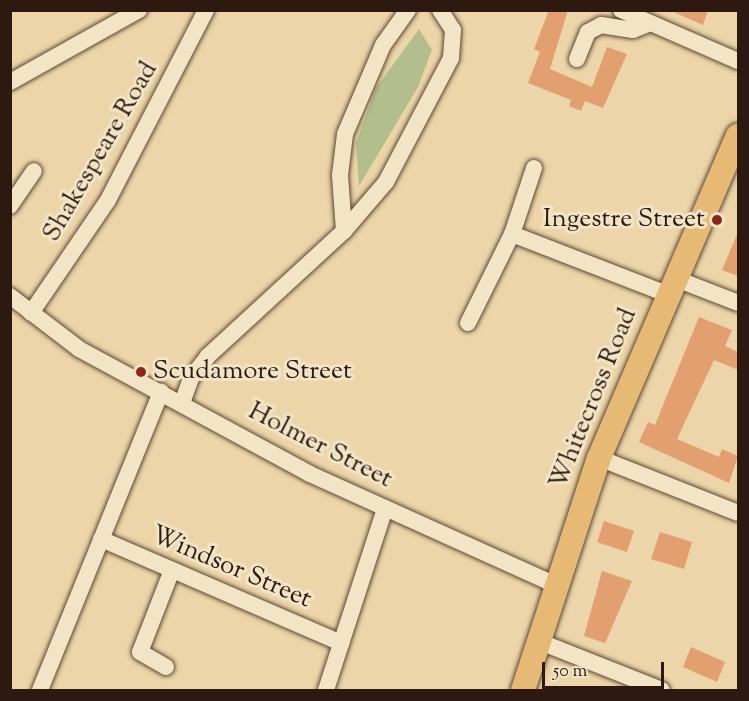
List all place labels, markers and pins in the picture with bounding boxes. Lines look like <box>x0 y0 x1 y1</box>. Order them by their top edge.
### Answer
place label: Ingestre Street <box>543 204 705 236</box>
marker: Ingestre Street <box>710 213 724 227</box>
place label: Scudamore Street <box>153 356 352 388</box>
marker: Scudamore Street <box>134 365 148 379</box>

